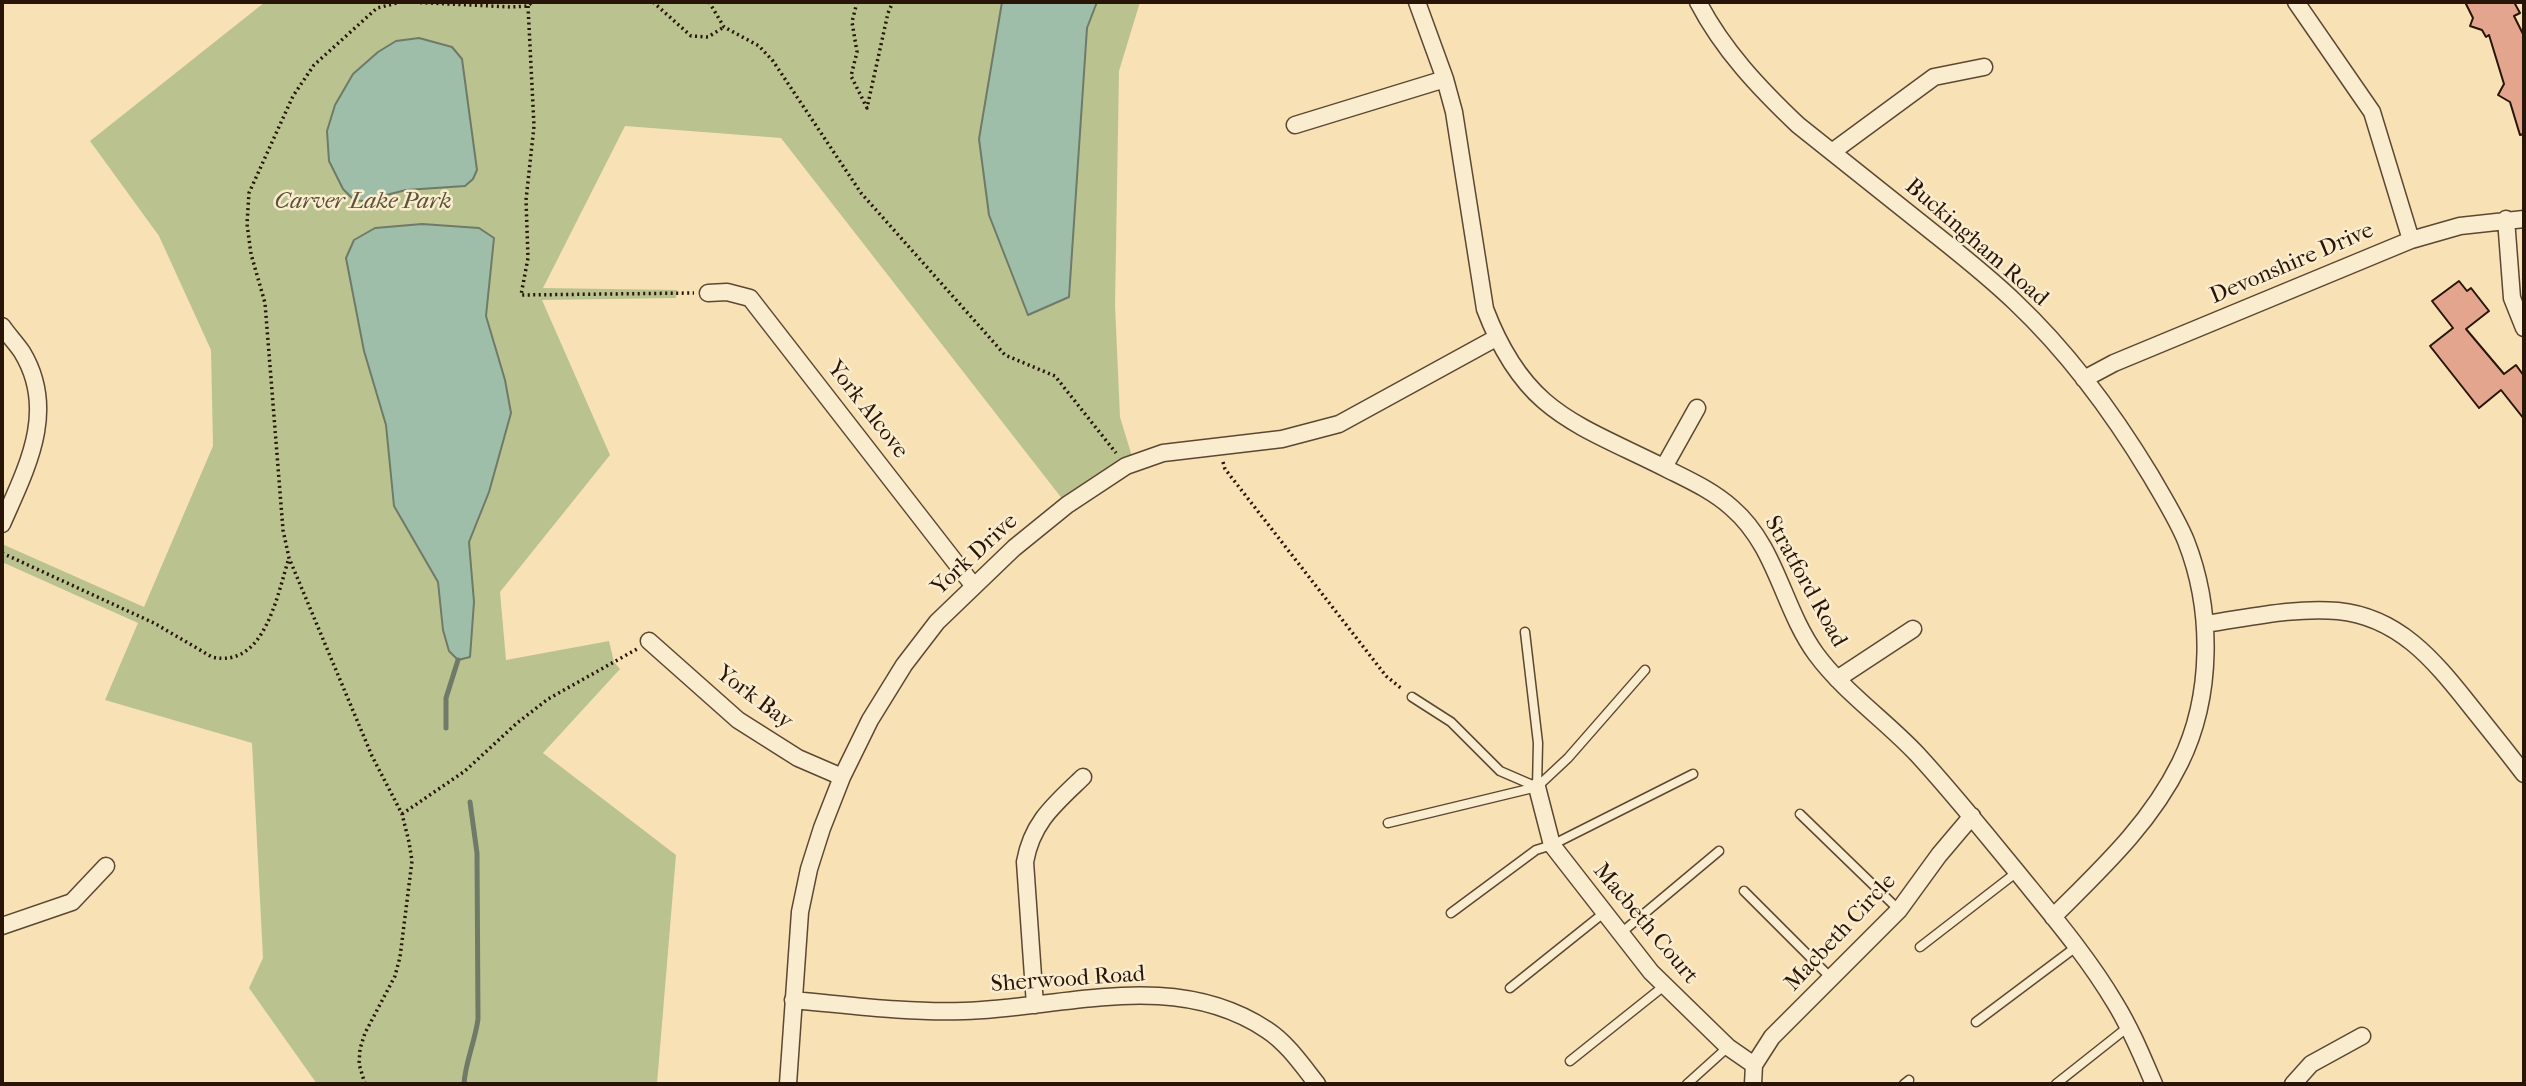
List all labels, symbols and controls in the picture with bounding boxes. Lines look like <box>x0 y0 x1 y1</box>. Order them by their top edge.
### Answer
street label: Buckingham Road <box>1899 173 2053 313</box>
park label: Carver Lake Park <box>275 188 451 216</box>
street label: Devonshire Drive <box>2206 217 2378 311</box>
street label: York Alcove <box>820 356 914 464</box>
street label: York Drive <box>926 508 1024 602</box>
street label: Stratford Road <box>1758 512 1852 652</box>
street label: York Bay <box>710 660 798 736</box>
street label: Macbeth Court <box>1586 858 1704 990</box>
street label: Macbeth Circle <box>1780 868 1902 998</box>
street label: Sherwood Road <box>990 961 1146 999</box>

